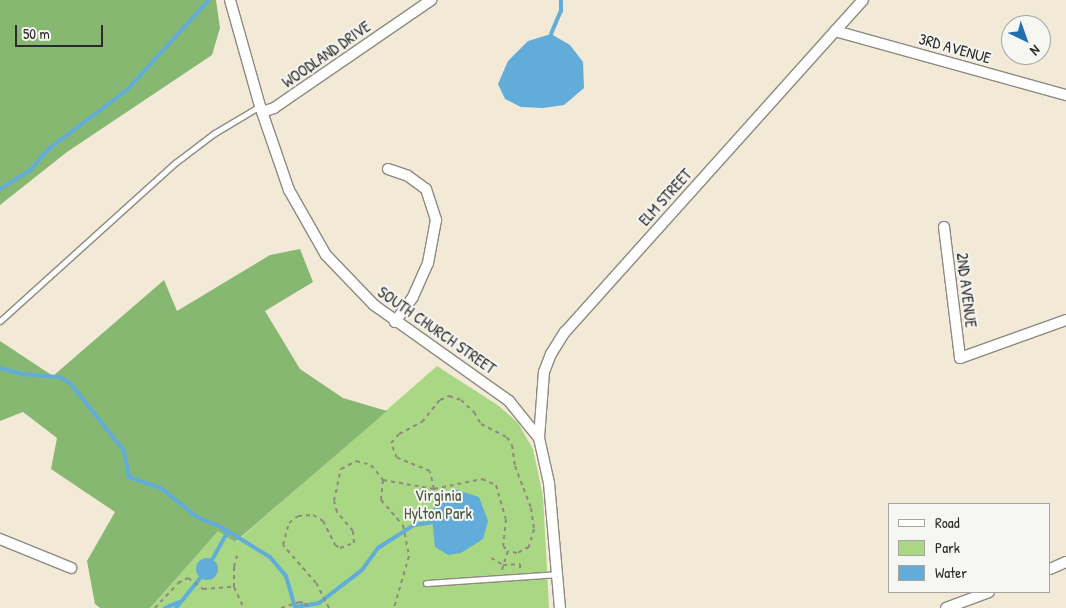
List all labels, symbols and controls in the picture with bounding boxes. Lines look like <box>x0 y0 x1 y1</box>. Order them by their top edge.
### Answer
scale bar <box>18 15 105 47</box>
north arrow <box>1001 15 1051 65</box>
street label: WOODLAND DRIVE <box>278 16 374 92</box>
text: 50 m <box>23 23 50 44</box>
street label: 3RD AVENUE <box>917 29 993 67</box>
text: N <box>1027 41 1045 60</box>
street label: ELM STREET <box>634 165 696 229</box>
street label: 2ND AVENUE <box>953 251 981 329</box>
street label: SOUTH CHURCH STREET <box>374 282 500 378</box>
park label: Virginia Hylton Park <box>404 485 472 523</box>
legend <box>888 503 1051 593</box>
text: Road <box>935 512 960 533</box>
text: Park <box>935 537 960 558</box>
text: Water <box>935 562 967 583</box>

